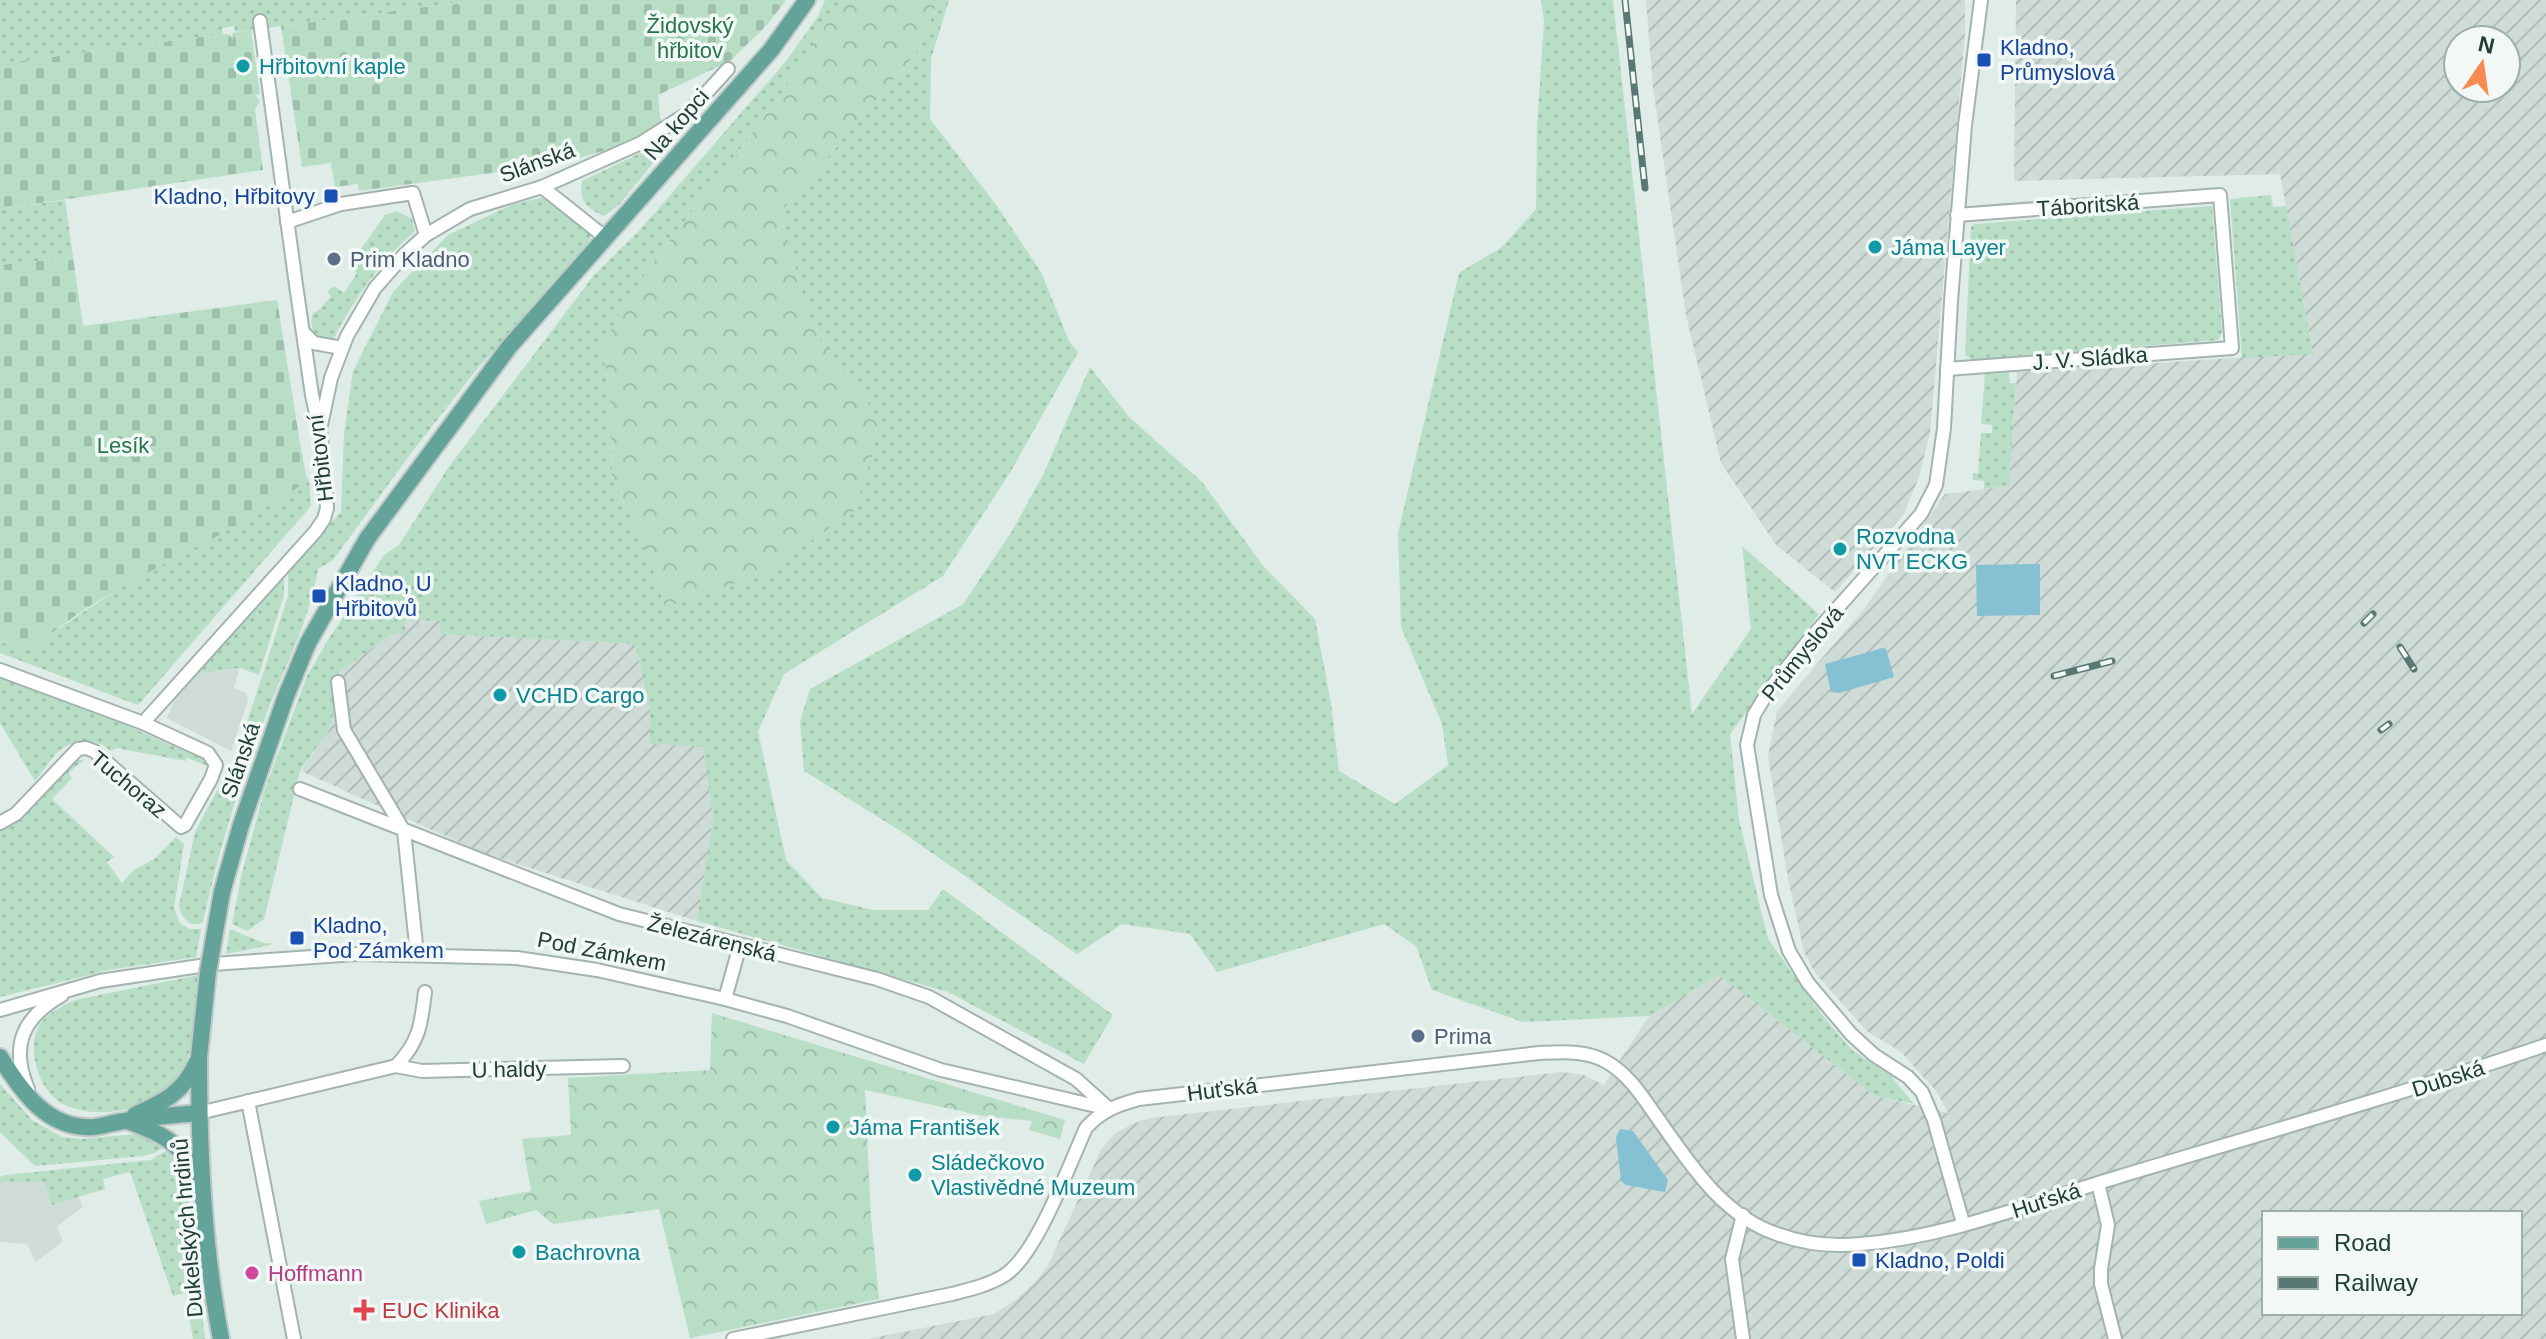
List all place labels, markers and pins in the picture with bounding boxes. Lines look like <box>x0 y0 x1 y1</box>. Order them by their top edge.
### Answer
place label: Kladno, Průmyslová <box>2000 35 2116 85</box>
marker: Kladno, Průmyslová <box>1975 51 1993 69</box>
place label: Hřbitovní kaple <box>259 54 406 79</box>
marker: Hřbitovní kaple <box>234 57 252 75</box>
place label: Kladno, Hřbitovy <box>154 184 315 209</box>
marker: Kladno, Hřbitovy <box>322 187 340 205</box>
place label: Jáma Layer <box>1891 235 2006 260</box>
marker: Jáma Layer <box>1866 238 1884 256</box>
place label: Prim Kladno <box>350 247 470 272</box>
marker: Prim Kladno <box>325 250 343 268</box>
place label: Rozvodna NVT ECKG <box>1856 524 1968 574</box>
marker: Rozvodna NVT ECKG <box>1831 540 1849 558</box>
place label: Kladno, U Hřbitovů <box>335 571 432 621</box>
marker: Kladno, U Hřbitovů <box>310 587 328 605</box>
place label: VCHD Cargo <box>516 683 644 708</box>
marker: VCHD Cargo <box>491 686 509 704</box>
place label: Kladno, Pod Zámkem <box>313 913 444 963</box>
marker: Kladno, Pod Zámkem <box>288 929 306 947</box>
place label: Prima <box>1434 1024 1492 1049</box>
marker: Prima <box>1409 1027 1427 1045</box>
place label: Jáma František <box>849 1115 1000 1140</box>
marker: Jáma František <box>824 1118 842 1136</box>
place label: Sládečkovo Vlastivědné Muzeum <box>931 1150 1135 1200</box>
marker: Sládečkovo Vlastivědné Muzeum <box>906 1166 924 1184</box>
place label: Bachrovna <box>535 1240 641 1265</box>
marker: Bachrovna <box>510 1243 528 1261</box>
place label: Kladno, Poldi <box>1875 1248 2005 1273</box>
marker: Kladno, Poldi <box>1850 1251 1868 1269</box>
place label: Hoffmann <box>268 1261 363 1286</box>
marker: Hoffmann <box>243 1264 261 1282</box>
place label: EUC Klinika <box>382 1298 500 1323</box>
marker: EUC Klinika <box>353 1299 375 1321</box>

